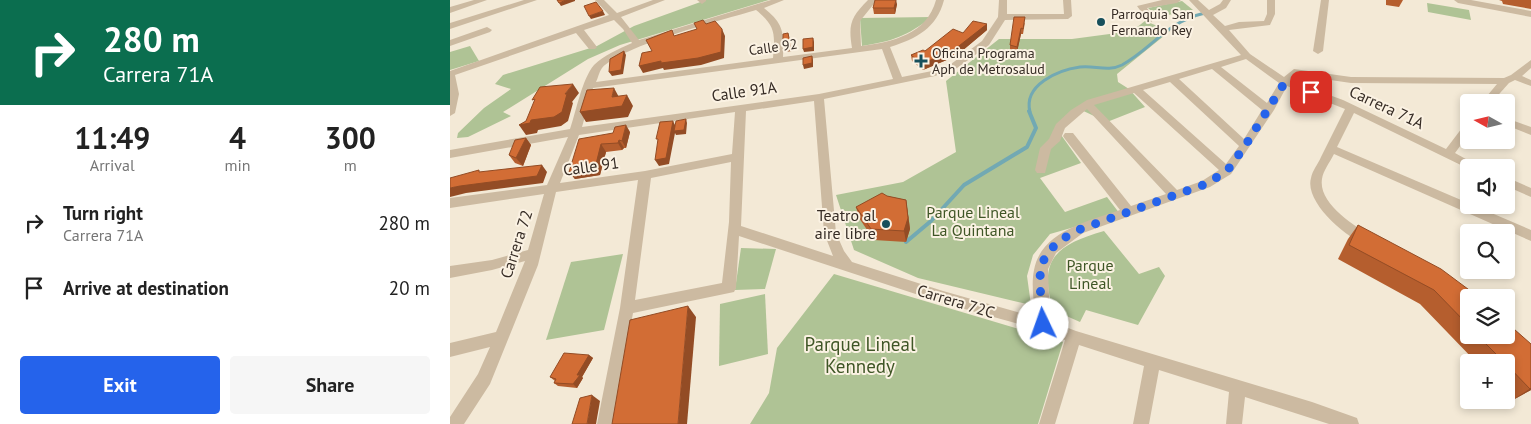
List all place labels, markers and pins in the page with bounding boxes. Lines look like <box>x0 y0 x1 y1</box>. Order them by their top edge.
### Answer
place label: Parroquia San Fernando Rey <box>1111 5 1194 39</box>
marker: Parroquia San Fernando Rey <box>1095 16 1107 28</box>
place label: Oficina Programa Aph de Metrosalud <box>932 44 1045 78</box>
marker: Oficina Programa Aph de Metrosalud <box>914 54 928 68</box>
pin <box>1290 71 1332 113</box>
place label: Teatro al aire libre <box>815 205 876 243</box>
marker: Teatro al aire libre <box>880 218 892 230</box>

